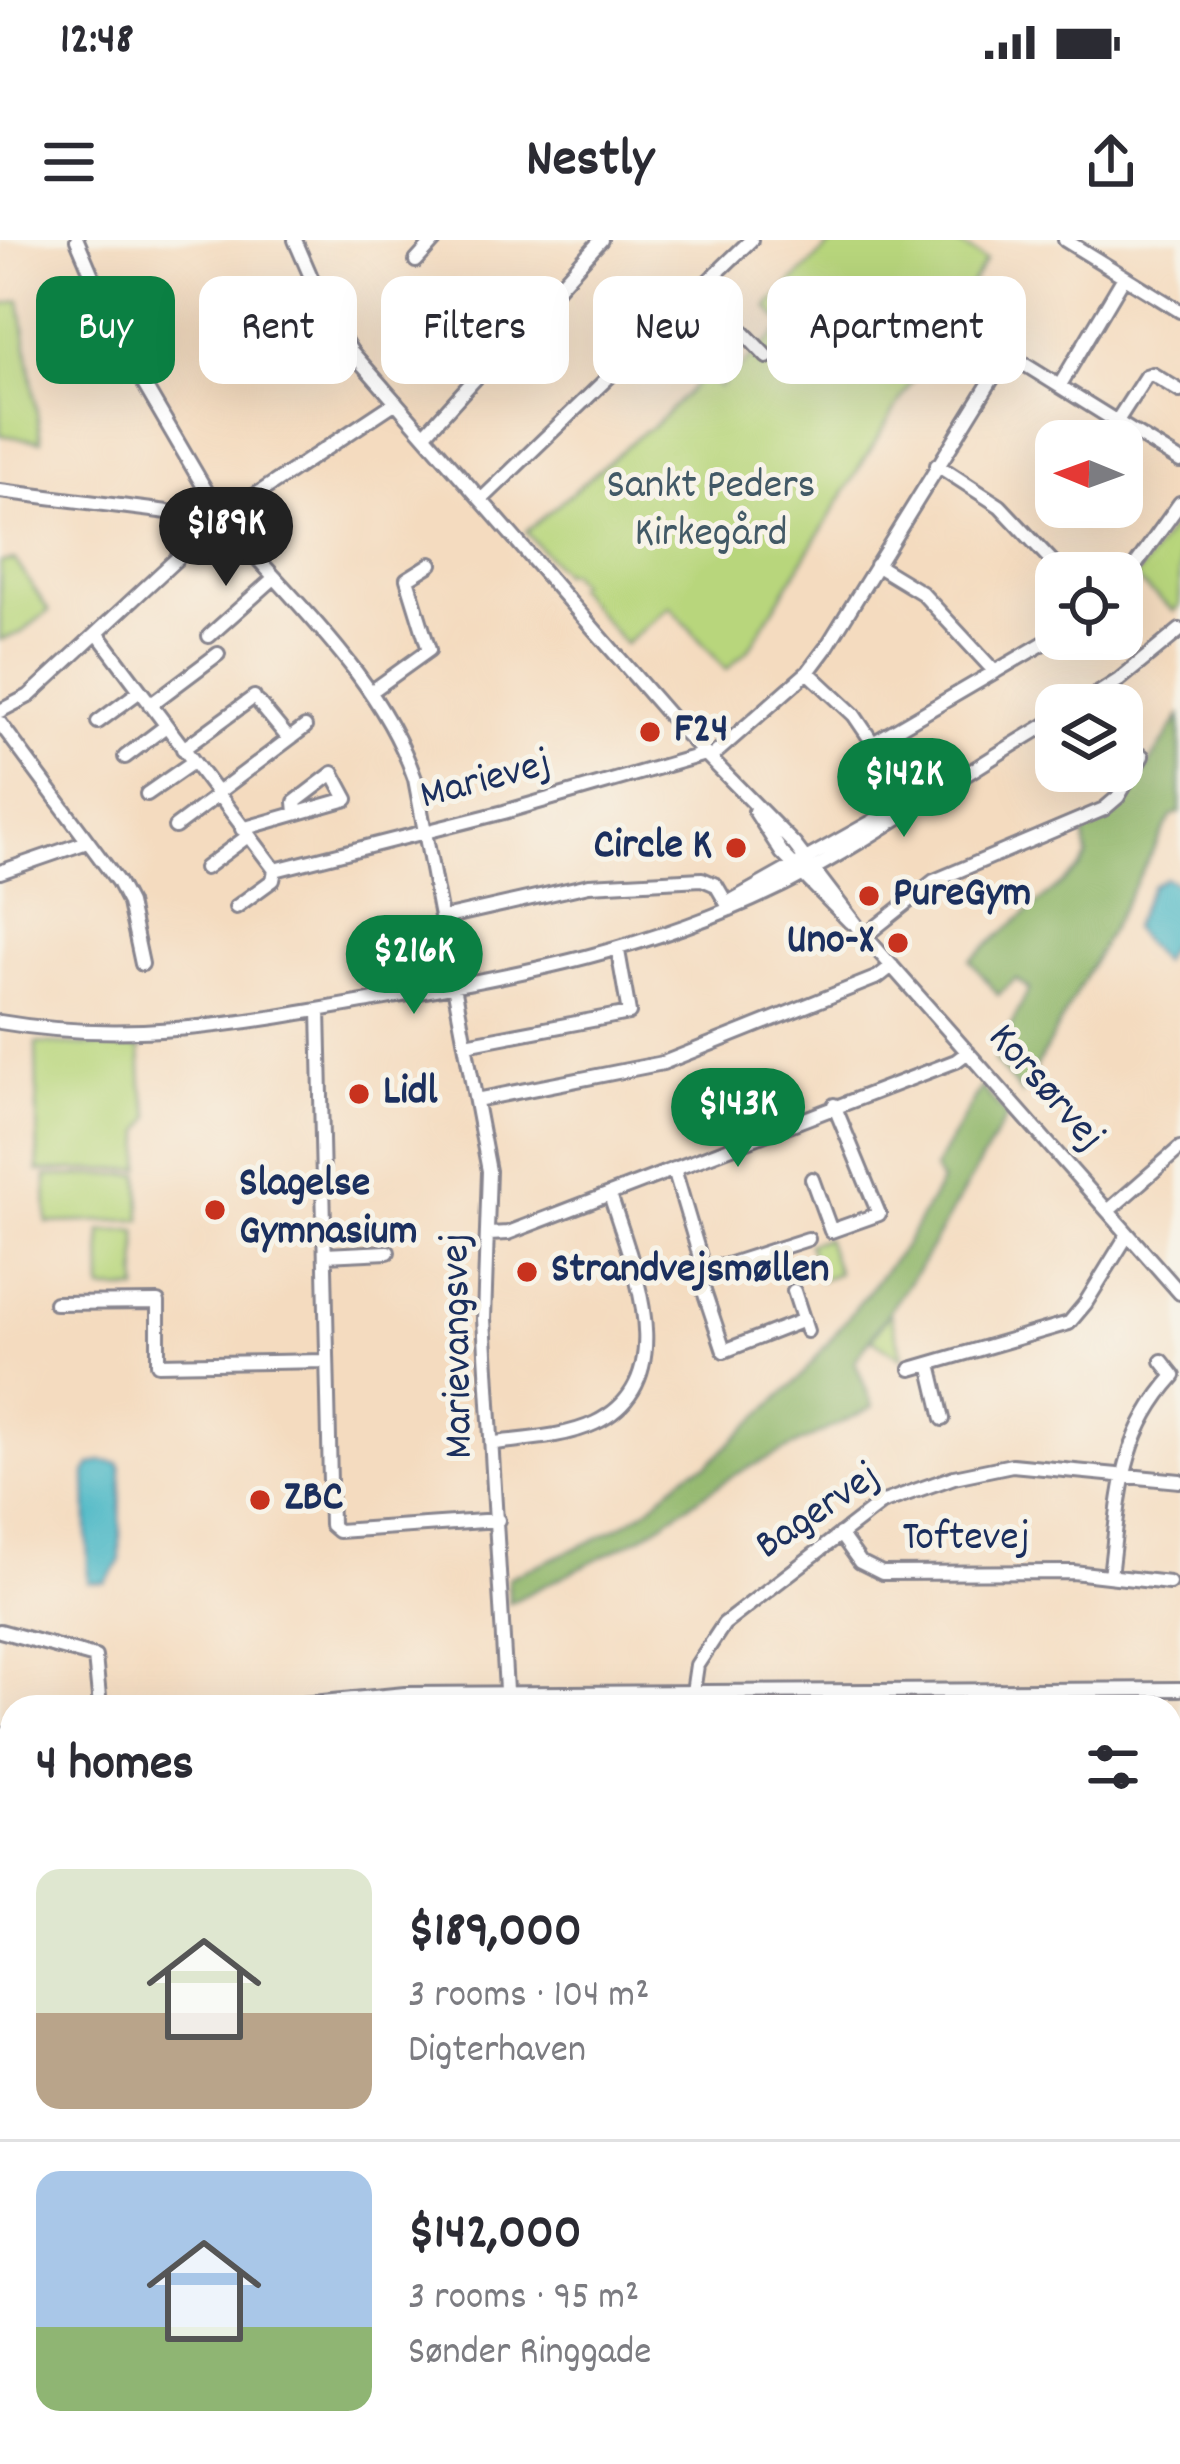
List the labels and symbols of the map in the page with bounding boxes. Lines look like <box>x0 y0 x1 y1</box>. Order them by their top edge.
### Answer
north arrow <box>1035 420 1143 528</box>
park label: Sankt Peders Kirkegård <box>607 458 815 566</box>
pin: $189K <box>142 487 310 589</box>
place label: F24 <box>674 702 729 762</box>
marker: F24 <box>637 719 663 745</box>
street label: Marievej <box>414 736 558 828</box>
pin: $142K <box>820 738 988 840</box>
place label: Circle K <box>594 818 712 878</box>
marker: Circle K <box>723 835 749 861</box>
place label: PureGym <box>893 866 1031 926</box>
marker: PureGym <box>856 883 882 909</box>
place label: Uno-X <box>786 913 874 973</box>
pin: $216K <box>330 915 498 1017</box>
marker: Uno-X <box>885 930 911 956</box>
street label: Korsørvej <box>971 1012 1117 1166</box>
place label: Lidl <box>383 1064 439 1124</box>
pin: $143K <box>654 1068 822 1170</box>
marker: Lidl <box>346 1081 372 1107</box>
place label: Slagelse Gymnasium <box>239 1156 418 1264</box>
marker: Slagelse Gymnasium <box>202 1197 228 1223</box>
street label: Marievangsvej <box>428 1233 492 1459</box>
place label: Strandvejsmøllen <box>551 1242 830 1302</box>
marker: Strandvejsmøllen <box>514 1259 540 1285</box>
street label: Bagervej <box>745 1449 893 1577</box>
place label: ZBC <box>284 1470 343 1530</box>
marker: ZBC <box>247 1487 273 1513</box>
street label: Toftevej <box>902 1510 1030 1570</box>

